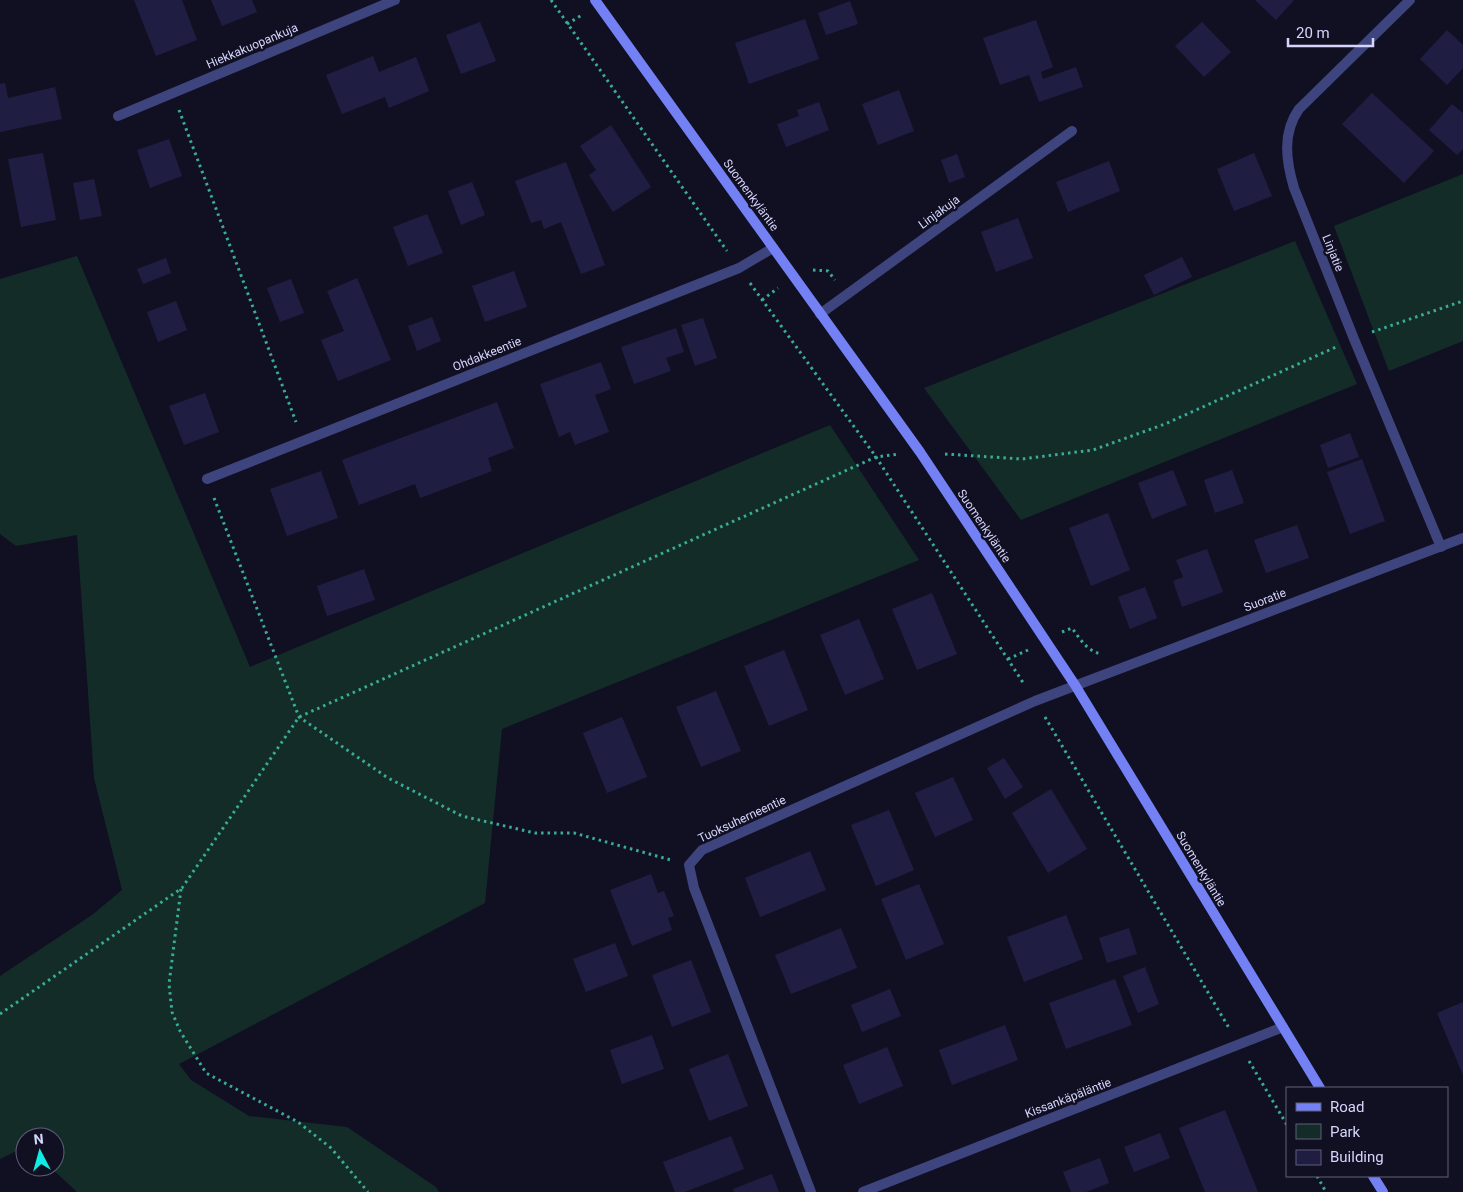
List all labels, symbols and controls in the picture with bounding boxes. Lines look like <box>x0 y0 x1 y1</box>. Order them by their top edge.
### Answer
scale bar <box>1288 15 1373 47</box>
street label: Hiekkakuopankuja <box>204 20 300 72</box>
text: 20 m <box>1296 24 1330 42</box>
street label: Suomenkyläntie <box>720 156 782 234</box>
street label: Linjakuja <box>916 192 962 232</box>
street label: Linjatie <box>1319 232 1347 274</box>
street label: Ohdakkeentie <box>451 334 523 374</box>
street label: Suomenkyläntie <box>954 487 1014 565</box>
street label: Suoratie <box>1242 586 1288 614</box>
street label: Tuoksuherneentie <box>696 793 788 845</box>
street label: Suomenkyläntie <box>1173 829 1229 909</box>
street label: Kissankäpäläntie <box>1023 1075 1113 1121</box>
legend <box>1286 1087 1448 1177</box>
text: Road <box>1330 1098 1364 1116</box>
text: Park <box>1330 1123 1361 1141</box>
north arrow <box>15 1127 65 1177</box>
text: N <box>33 1131 44 1148</box>
text: Building <box>1330 1148 1384 1166</box>

